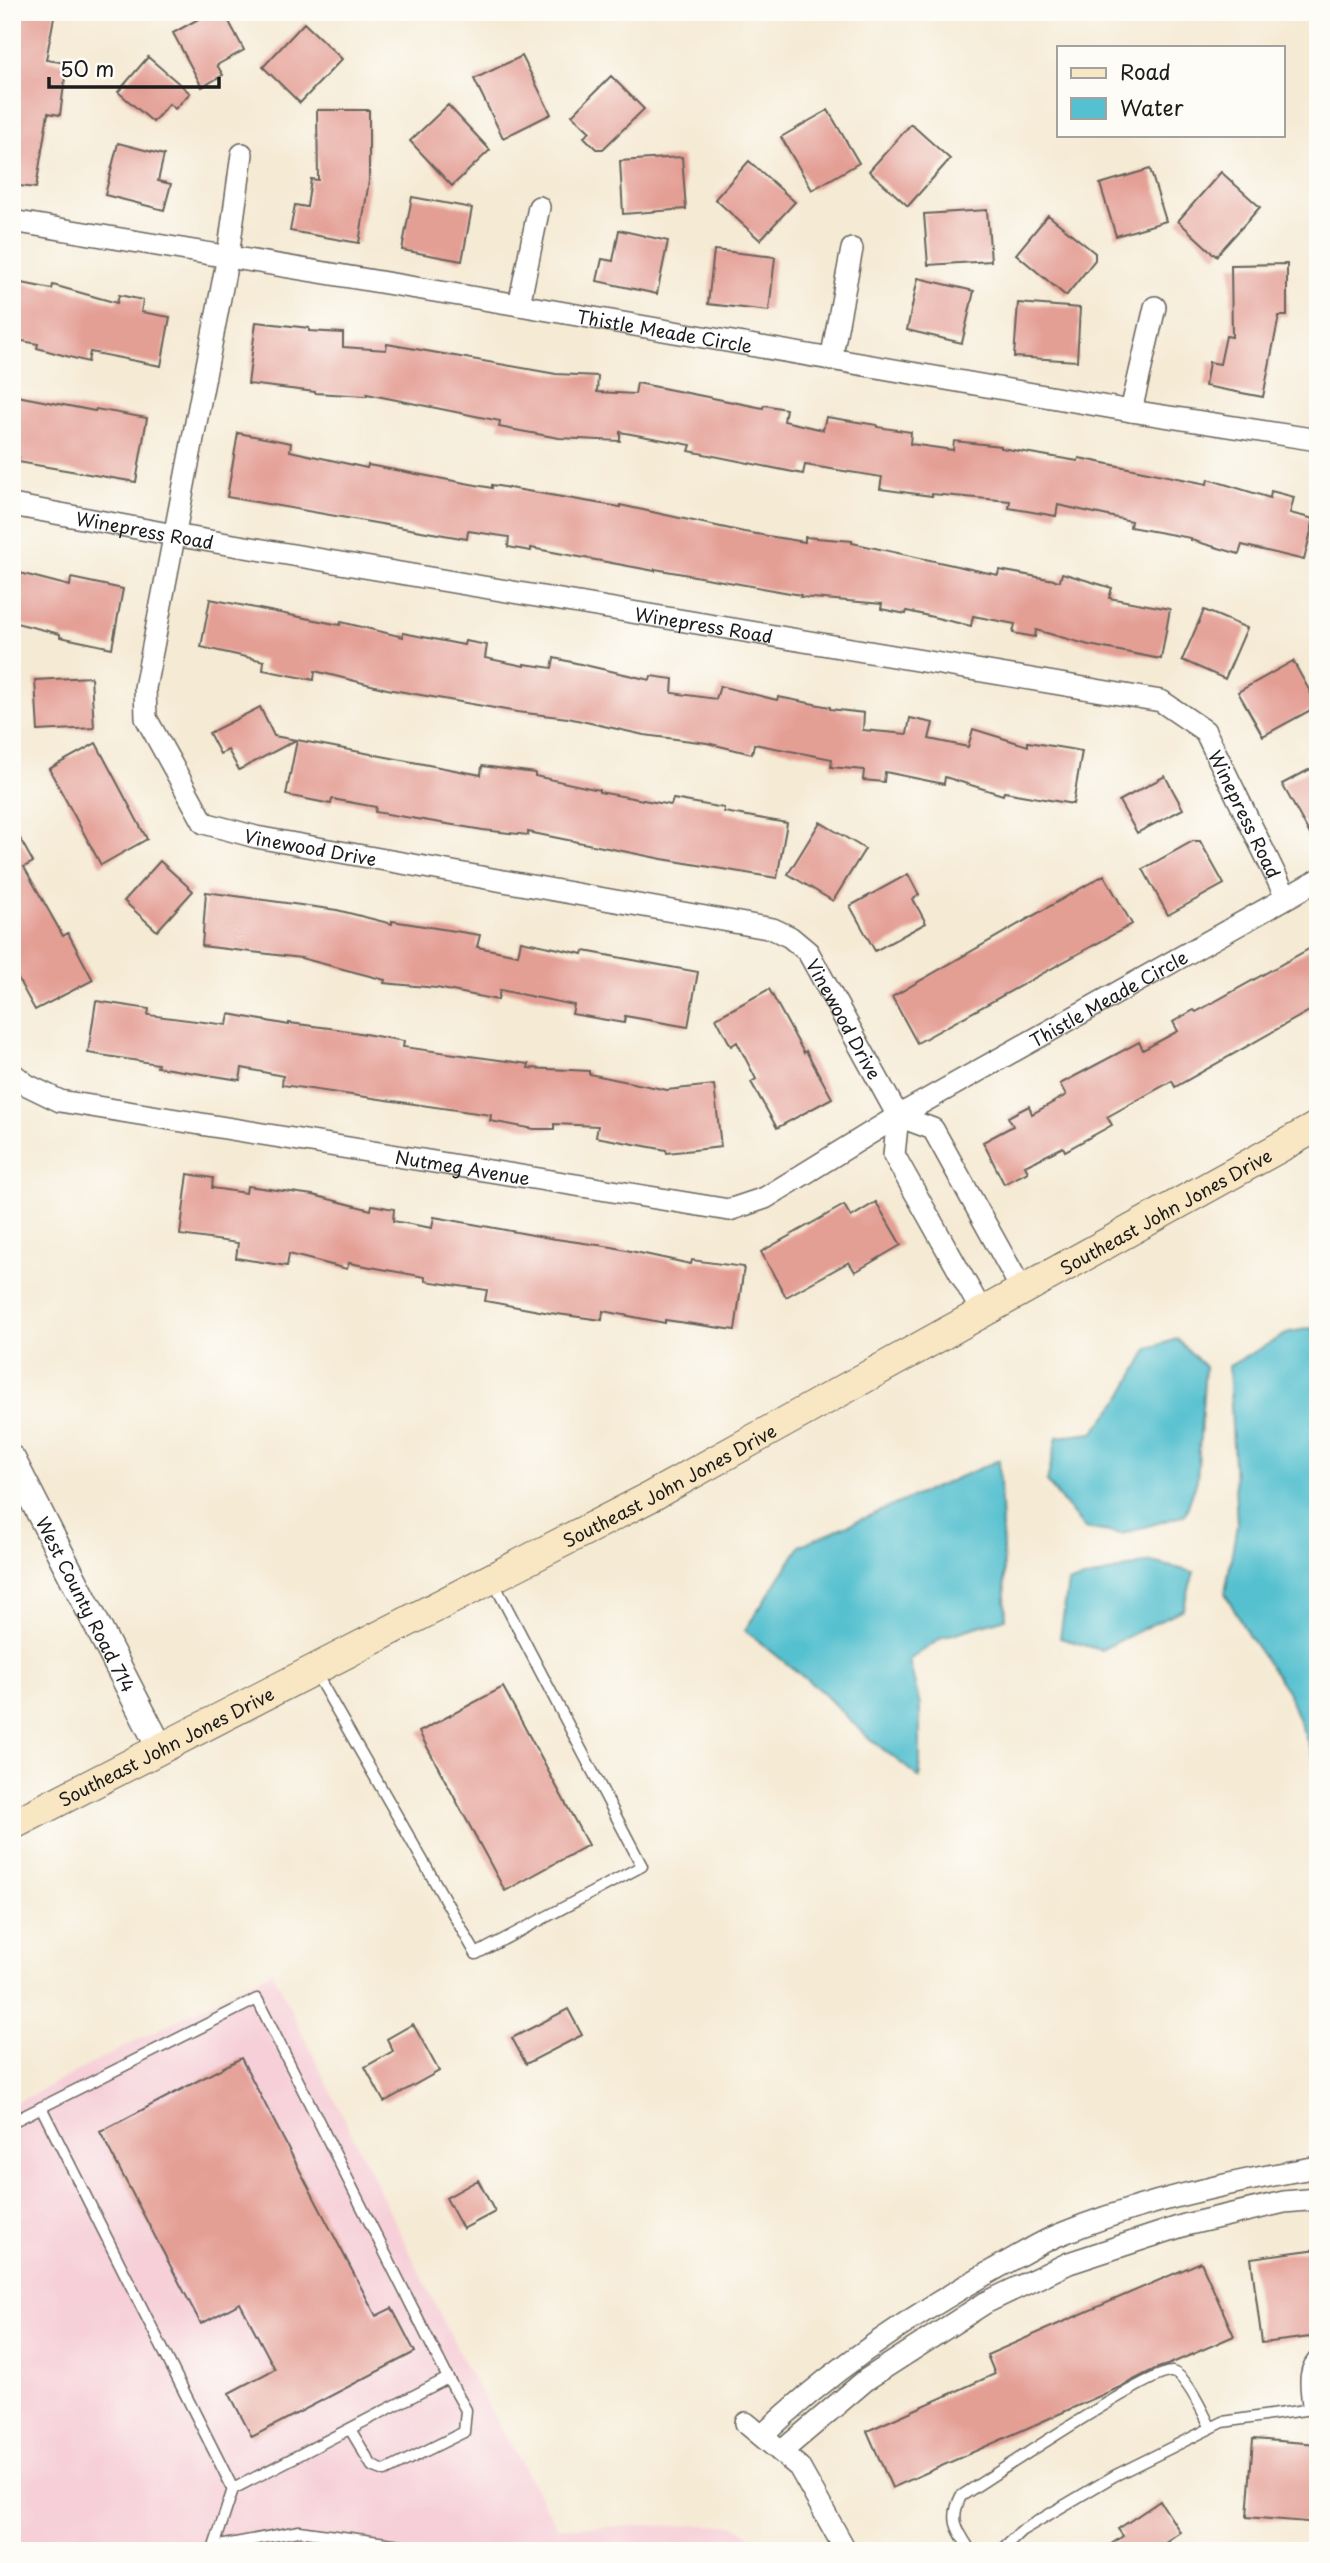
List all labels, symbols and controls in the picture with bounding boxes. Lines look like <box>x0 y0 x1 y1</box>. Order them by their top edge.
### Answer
scale bar <box>49 46 219 90</box>
legend <box>1057 46 1284 136</box>
text: 50 m <box>60 52 114 84</box>
text: Road <box>1120 55 1171 87</box>
text: Water <box>1120 91 1184 123</box>
street label: Thistle Meade Circle <box>575 302 755 359</box>
street label: Winepress Road <box>74 504 216 555</box>
street label: Winepress Road <box>633 599 775 649</box>
street label: Winepress Road <box>1203 745 1288 882</box>
street label: Vinewood Drive <box>241 821 379 872</box>
street label: Thistle Meade Circle <box>1024 943 1192 1053</box>
street label: Vinewood Drive <box>800 953 889 1084</box>
street label: Southeast John Jones Drive <box>1055 1141 1276 1280</box>
street label: Nutmeg Avenue <box>393 1142 532 1191</box>
street label: Southeast John Jones Drive <box>558 1416 781 1553</box>
street label: West County Road 714 <box>30 1512 143 1697</box>
street label: Southeast John Jones Drive <box>54 1679 278 1812</box>

